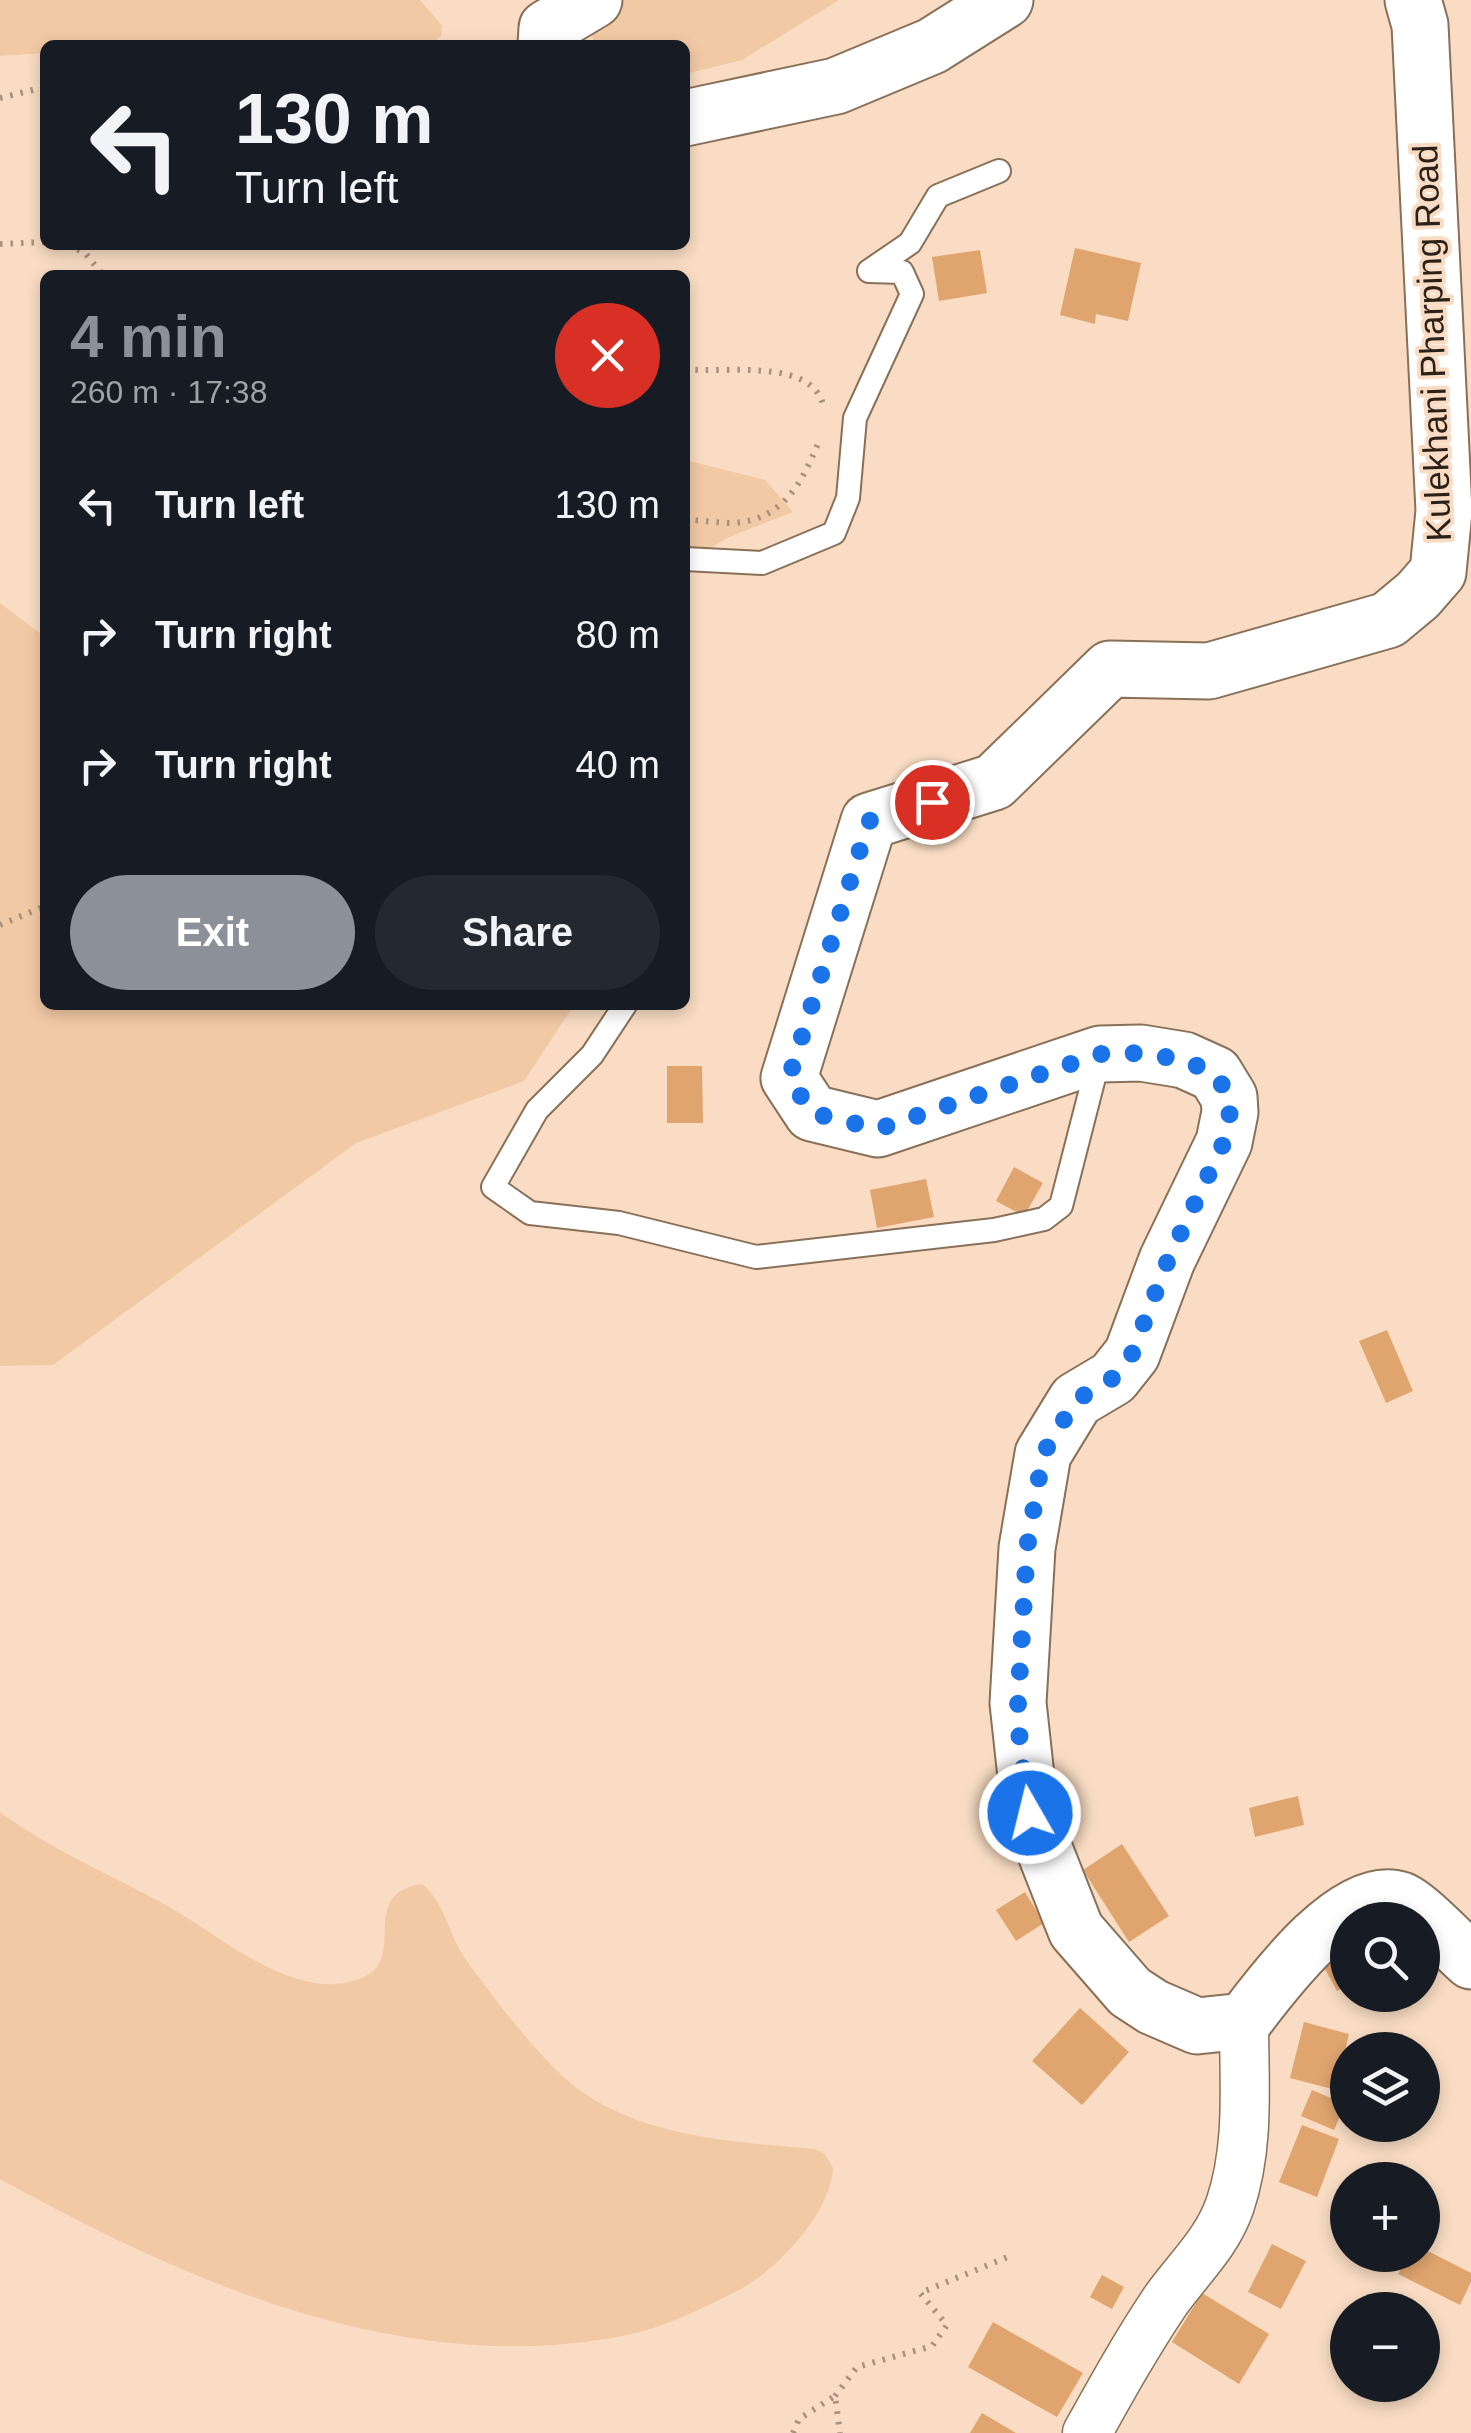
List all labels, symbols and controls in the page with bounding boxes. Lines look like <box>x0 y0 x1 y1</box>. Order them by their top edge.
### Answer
icon: left <box>70 80 200 210</box>
text: 130 m <box>235 80 433 158</box>
street label: Kulekhani Pharping Road <box>1405 144 1458 542</box>
text: Turn left <box>235 162 398 213</box>
text: 4 min <box>70 303 227 370</box>
button: close <box>555 303 660 408</box>
text: 260 m · 17:38 <box>70 374 267 410</box>
icon: left <box>70 478 125 533</box>
text: Turn left <box>155 484 304 526</box>
text: 130 m <box>554 484 660 526</box>
icon: right <box>70 608 125 663</box>
text: Turn right <box>155 614 332 656</box>
text: 80 m <box>576 614 660 656</box>
icon: right <box>70 738 125 793</box>
text: Turn right <box>155 744 332 786</box>
text: 40 m <box>576 744 660 786</box>
pin <box>890 760 975 845</box>
icon: arrive <box>905 775 960 830</box>
button: Exit <box>70 875 355 990</box>
button: Share <box>375 875 660 990</box>
position arrow <box>978 1761 1082 1865</box>
map controls <box>1330 1902 1440 2402</box>
button: search <box>1330 1902 1440 2012</box>
button: layers <box>1330 2032 1440 2142</box>
button: + <box>1330 2162 1440 2272</box>
button: − <box>1330 2292 1440 2402</box>

